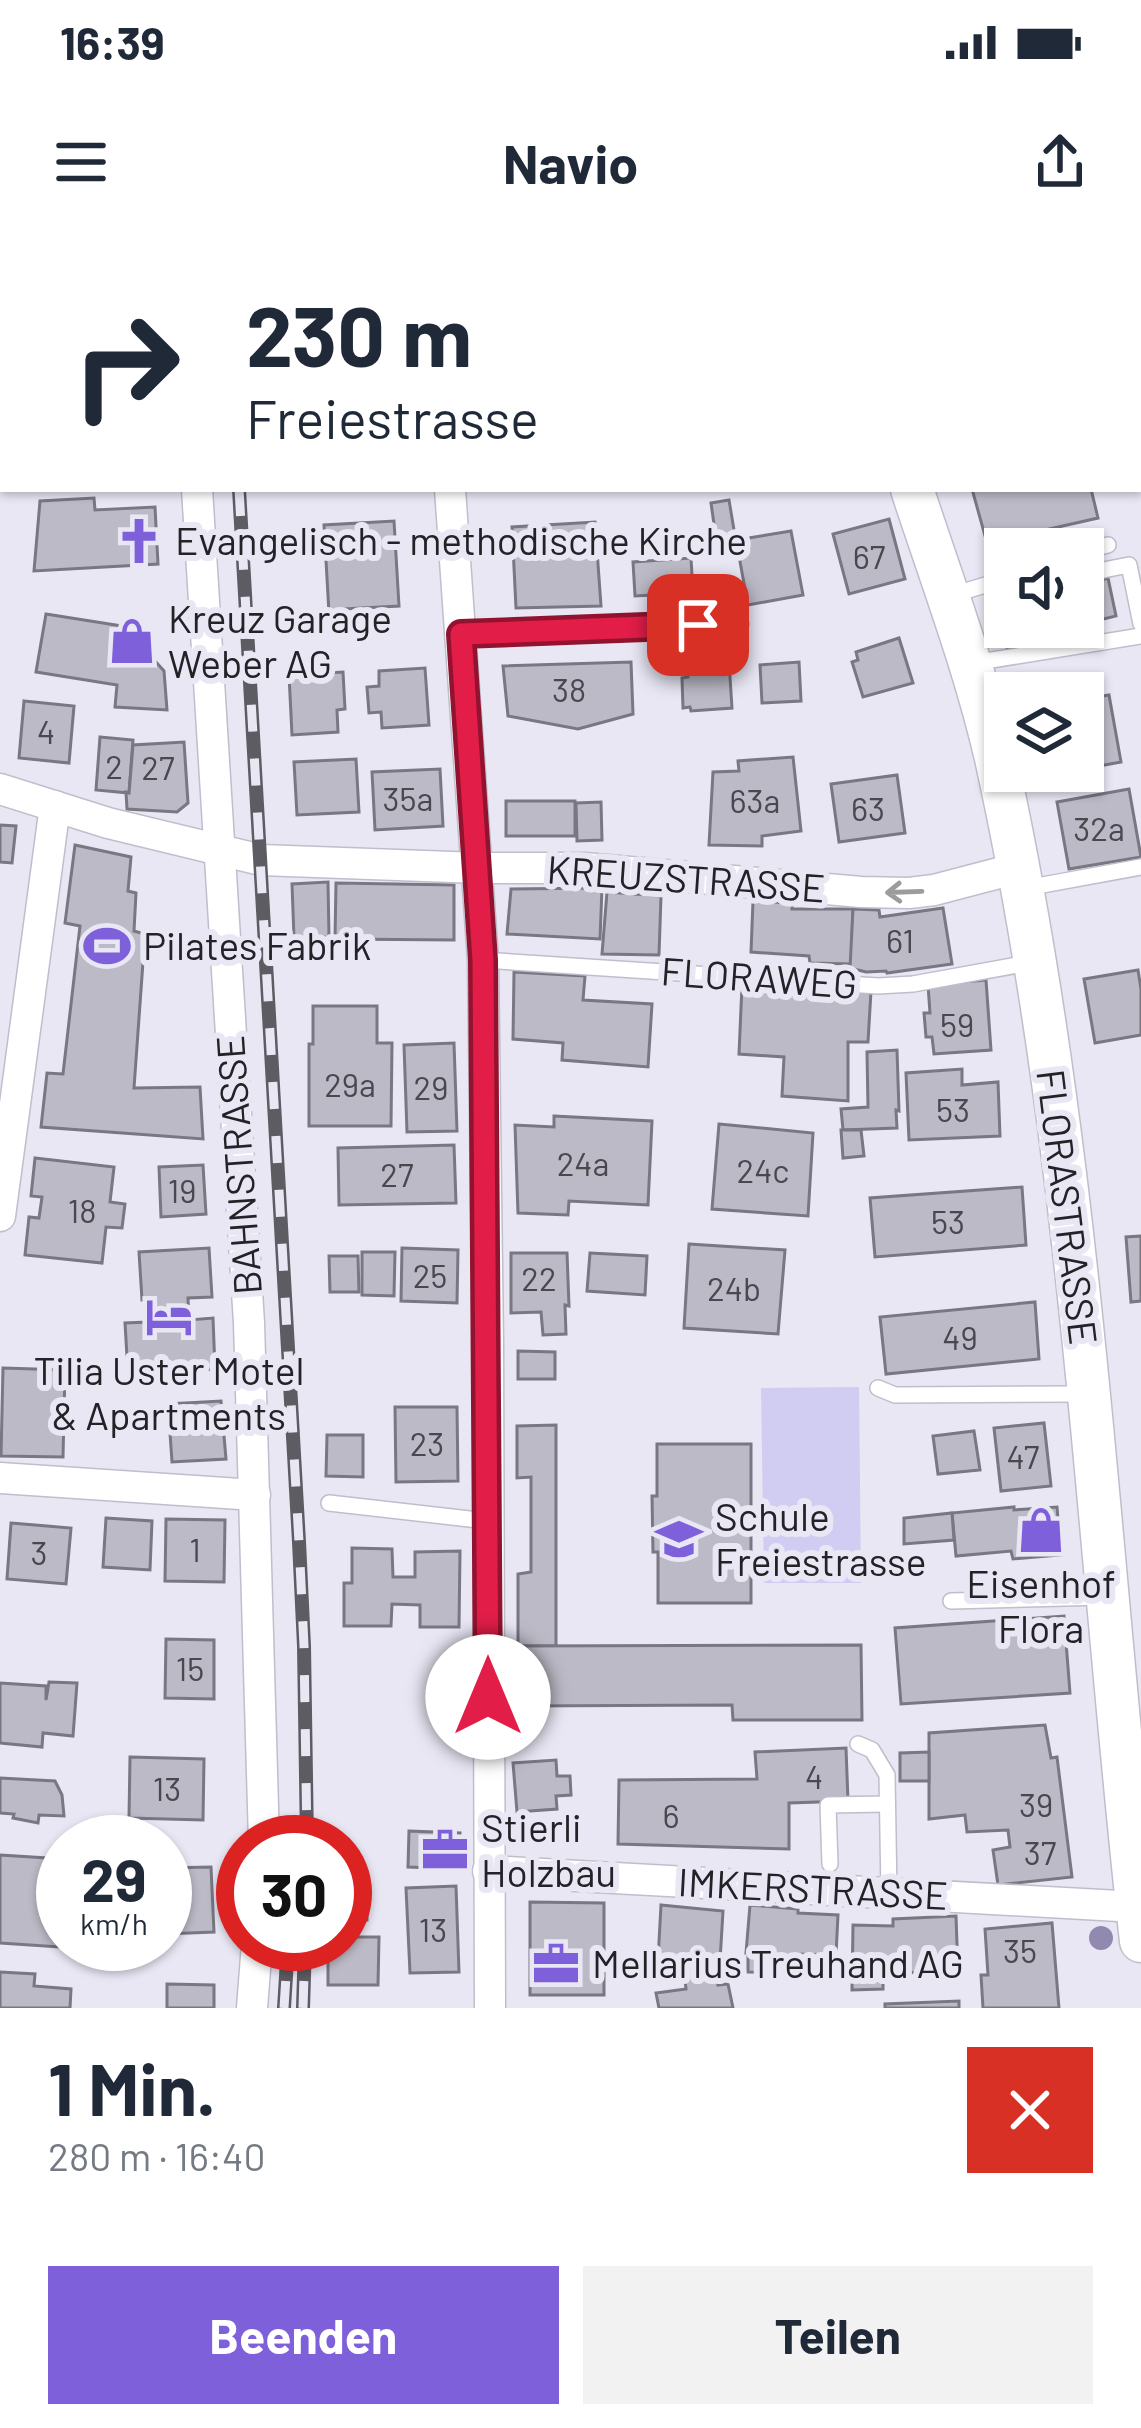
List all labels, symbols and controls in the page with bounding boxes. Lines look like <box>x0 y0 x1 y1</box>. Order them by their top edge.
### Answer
text: 16:39 <box>60 15 165 69</box>
icon: menu <box>48 129 114 195</box>
icon: share <box>1027 129 1093 195</box>
text: Navio <box>503 130 638 195</box>
text: 230 m <box>246 283 472 384</box>
icon: right <box>48 288 204 444</box>
text: Freiestrasse <box>246 385 539 450</box>
church icon: Evangelisch - methodische Kirche <box>114 516 164 566</box>
place label: Evangelisch - methodische Kirche <box>175 516 747 563</box>
map controls <box>984 528 1104 792</box>
button: sound <box>984 528 1104 648</box>
house number: 67 <box>853 536 885 576</box>
pin <box>647 574 749 676</box>
icon: arrive <box>665 592 731 658</box>
place label: Kreuz Garage Weber AG <box>168 594 392 686</box>
shop icon: Kreuz Garage Weber AG <box>107 616 157 666</box>
house number: 38 <box>552 669 586 709</box>
button: layers <box>984 672 1104 792</box>
house number: 4 <box>37 711 55 751</box>
house number: 2 <box>105 746 123 786</box>
house number: 27 <box>141 747 175 787</box>
house number: 35a <box>383 778 433 818</box>
house number: 63a <box>730 780 780 820</box>
house number: 63 <box>851 788 885 828</box>
house number: 32a <box>1073 808 1125 848</box>
street label: KREUZSTRASSE <box>545 844 827 911</box>
one-way arrow <box>885 881 924 904</box>
house number: 61 <box>886 920 914 960</box>
sports icon: Pilates Fabrik <box>82 921 132 971</box>
place label: Pilates Fabrik <box>143 921 371 968</box>
street label: FLORAWEG <box>659 946 859 1007</box>
house number: 59 <box>940 1004 974 1044</box>
street label: BAHNSTRASSE <box>205 1034 270 1296</box>
house number: 29a <box>324 1064 376 1104</box>
house number: 29 <box>414 1067 448 1107</box>
street label: FLORASTRASSE <box>1028 1067 1109 1347</box>
house number: 53 <box>936 1089 970 1129</box>
house number: 24a <box>557 1143 609 1183</box>
house number: 24c <box>736 1150 790 1190</box>
house number: 27 <box>380 1154 414 1194</box>
house number: 19 <box>168 1170 196 1210</box>
house number: 18 <box>68 1190 96 1230</box>
house number: 53 <box>931 1201 965 1241</box>
house number: 25 <box>413 1255 447 1295</box>
house number: 22 <box>521 1258 557 1298</box>
house number: 24b <box>707 1268 761 1308</box>
hotel icon: Tilia Uster Motel & Apartments <box>144 1292 194 1342</box>
house number: 49 <box>942 1317 978 1357</box>
place label: Tilia Uster Motel & Apartments <box>34 1346 304 1438</box>
house number: 23 <box>410 1423 444 1463</box>
house number: 47 <box>1007 1436 1039 1476</box>
place label: Schule Freiestrasse <box>715 1492 927 1584</box>
shop icon: Eisenhof Flora <box>1016 1505 1066 1555</box>
school or university icon: Schule Freiestrasse <box>654 1514 704 1564</box>
house number: 1 <box>189 1529 201 1569</box>
house number: 3 <box>31 1532 48 1572</box>
place label: Eisenhof Flora <box>966 1559 1116 1651</box>
position arrow <box>425 1634 551 1760</box>
house number: 15 <box>176 1648 204 1688</box>
house number: 4 <box>805 1756 823 1796</box>
house number: 13 <box>153 1768 181 1808</box>
house number: 39 <box>1019 1784 1053 1824</box>
house number: 6 <box>663 1795 680 1835</box>
place label: Stierli Holzbau <box>481 1803 616 1895</box>
speed limit sign: 30 <box>216 1815 372 1971</box>
office icon: Stierli Holzbau <box>420 1825 470 1875</box>
house number: 37 <box>1024 1832 1056 1872</box>
text: 29 <box>81 1842 147 1914</box>
street label: IMKERSTRASSE <box>677 1857 949 1918</box>
text: km/h <box>80 1905 148 1941</box>
house number: 13 <box>419 1909 447 1949</box>
house number: 35 <box>1003 1930 1037 1970</box>
office icon: Mellarius Treuhand AG <box>531 1939 581 1989</box>
place label: Mellarius Treuhand AG <box>592 1939 964 1986</box>
text: 1 Min. <box>48 2044 216 2130</box>
button: close <box>967 2047 1093 2173</box>
text: 280 m · 16:40 <box>48 2132 266 2179</box>
button: Beenden <box>48 2266 559 2404</box>
button: Teilen <box>583 2266 1093 2404</box>

